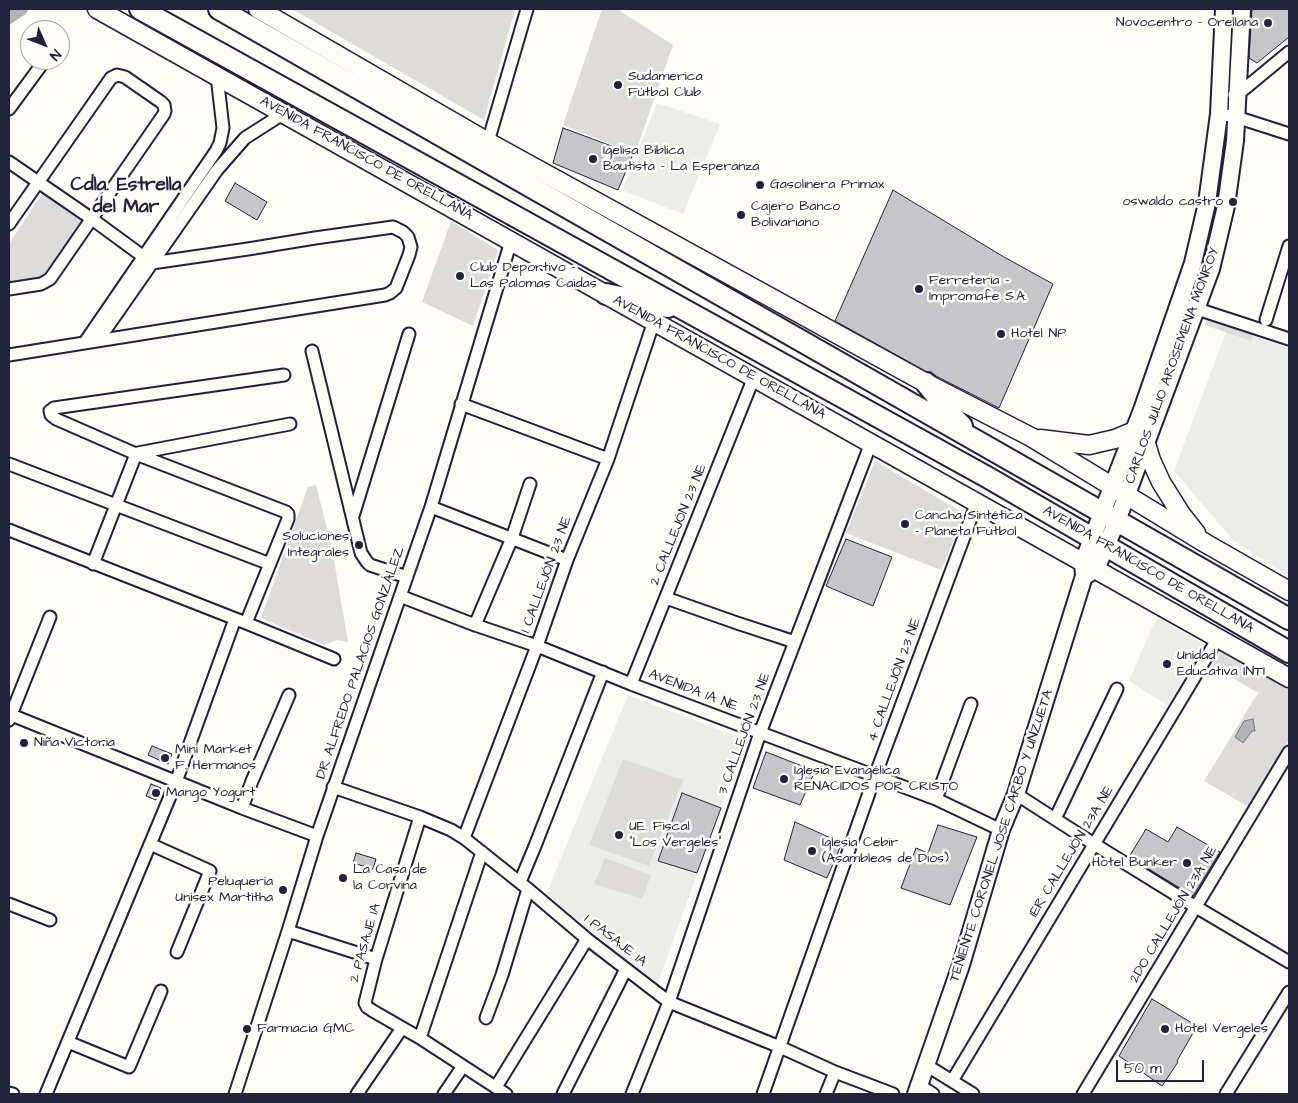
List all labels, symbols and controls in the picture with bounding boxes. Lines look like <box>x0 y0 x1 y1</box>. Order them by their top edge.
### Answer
place label: Novocentro - Orellana <box>1116 15 1258 31</box>
marker: Novocentro - Orellana <box>1262 17 1274 29</box>
north arrow <box>20 20 70 70</box>
text: N <box>45 45 65 65</box>
place label: Sudamerica Fútbol Club <box>628 69 703 102</box>
marker: Sudamerica Fútbol Club <box>612 79 624 91</box>
street label: AVENIDA FRANCISCO DE ORELLANA <box>257 93 475 225</box>
place label: Igelisa Biblíca Bautista - La Esperanza <box>603 143 759 176</box>
marker: Igelisa Biblíca Bautista - La Esperanza <box>587 153 599 165</box>
district label: Cdla. Estrella del Mar <box>71 175 181 219</box>
place label: Gasolinera Primax <box>770 177 884 193</box>
marker: Gasolinera Primax <box>754 179 766 191</box>
place label: oswaldo castro <box>1123 194 1223 210</box>
marker: oswaldo castro <box>1227 196 1239 208</box>
place label: Cajero Banco Bolivariano <box>751 199 840 232</box>
marker: Cajero Banco Bolivariano <box>735 209 747 221</box>
street label: CARLOS JULIO AROSEMENA MONROY <box>1122 246 1224 486</box>
place label: Club Deportivo - Las Palomas Caidas <box>470 260 597 292</box>
marker: Club Deportivo - Las Palomas Caidas <box>454 270 466 282</box>
place label: Ferreteria - Impromafe S.A. <box>929 273 1027 306</box>
marker: Ferreteria - Impromafe S.A. <box>913 283 925 295</box>
street label: AVENIDA FRANCISCO DE ORELLANA <box>610 292 828 424</box>
place label: Hotel NP <box>1011 326 1066 342</box>
marker: Hotel NP <box>995 328 1007 340</box>
street label: 2 CALLEJÓN 23 NE <box>647 462 711 588</box>
street label: AVENIDA FRANCISCO DE ORELLANA <box>1040 503 1256 637</box>
place label: Cancha Sintética - Planeta Fútbol <box>915 508 1023 540</box>
street label: 1 CALLEJÓN 23 NE <box>518 514 576 636</box>
marker: Cancha Sintética - Planeta Fútbol <box>899 518 911 530</box>
place label: Soluciones Integrales <box>282 529 349 562</box>
marker: Soluciones Integrales <box>353 539 365 551</box>
street label: DR ALFREDO PALACIOS GONZÁLEZ <box>313 545 409 781</box>
street label: 4 CALLEJÓN 23 NE <box>865 616 925 744</box>
place label: Unidad Educativa INTI <box>1177 648 1265 680</box>
marker: Unidad Educativa INTI <box>1161 658 1173 670</box>
street label: AVENIDA 1A NE <box>646 666 740 716</box>
street label: 3 CALLEJÓN 23 NE <box>715 671 775 797</box>
street label: TENIENTE CORONEL JOSE CARBO Y UNZUETA <box>947 688 1057 984</box>
place label: Niña Victoria <box>34 735 115 751</box>
marker: Niña Victoria <box>18 737 30 749</box>
place label: Mini Market F. Hermanos <box>175 742 256 774</box>
marker: Mini Market F. Hermanos <box>159 752 171 764</box>
place label: Iglesia Evangélica RENACIDOS POR CRISTO <box>794 763 958 796</box>
marker: Iglesia Evangélica RENACIDOS POR CRISTO <box>778 773 790 785</box>
street label: 1ER CALLEJÓN 23A NE <box>1026 783 1118 921</box>
place label: Mango Yogurt <box>166 785 255 801</box>
marker: Mango Yogurt <box>150 787 162 799</box>
place label: UE. Fiscal "Los Vergeles" <box>629 819 721 852</box>
marker: UE. Fiscal "Los Vergeles" <box>613 829 625 841</box>
place label: Iglesia Cebir (Asambleas de Dios) <box>822 835 949 868</box>
street label: 2DO CALLEJÓN 23A NE <box>1126 844 1222 986</box>
marker: Iglesia Cebir (Asambleas de Dios) <box>806 845 818 857</box>
place label: Hotel Bunker <box>1092 855 1177 871</box>
marker: Hotel Bunker <box>1181 857 1193 869</box>
place label: La Casa de la Corvina <box>353 862 427 894</box>
marker: La Casa de la Corvina <box>337 872 349 884</box>
place label: Peluquería Unisex Martitha <box>175 874 273 906</box>
marker: Peluquería Unisex Martitha <box>277 884 289 896</box>
street label: 2 PASAJE 1A <box>347 901 385 985</box>
street label: 1 PASAJE 1A <box>580 911 650 971</box>
place label: Farmacia GMC <box>257 1021 354 1037</box>
place label: Hotel Vergeles <box>1175 1021 1268 1037</box>
marker: Farmacia GMC <box>241 1023 253 1035</box>
marker: Hotel Vergeles <box>1159 1023 1171 1035</box>
scale bar <box>1118 1050 1206 1082</box>
text: 50 m <box>1124 1058 1162 1079</box>

